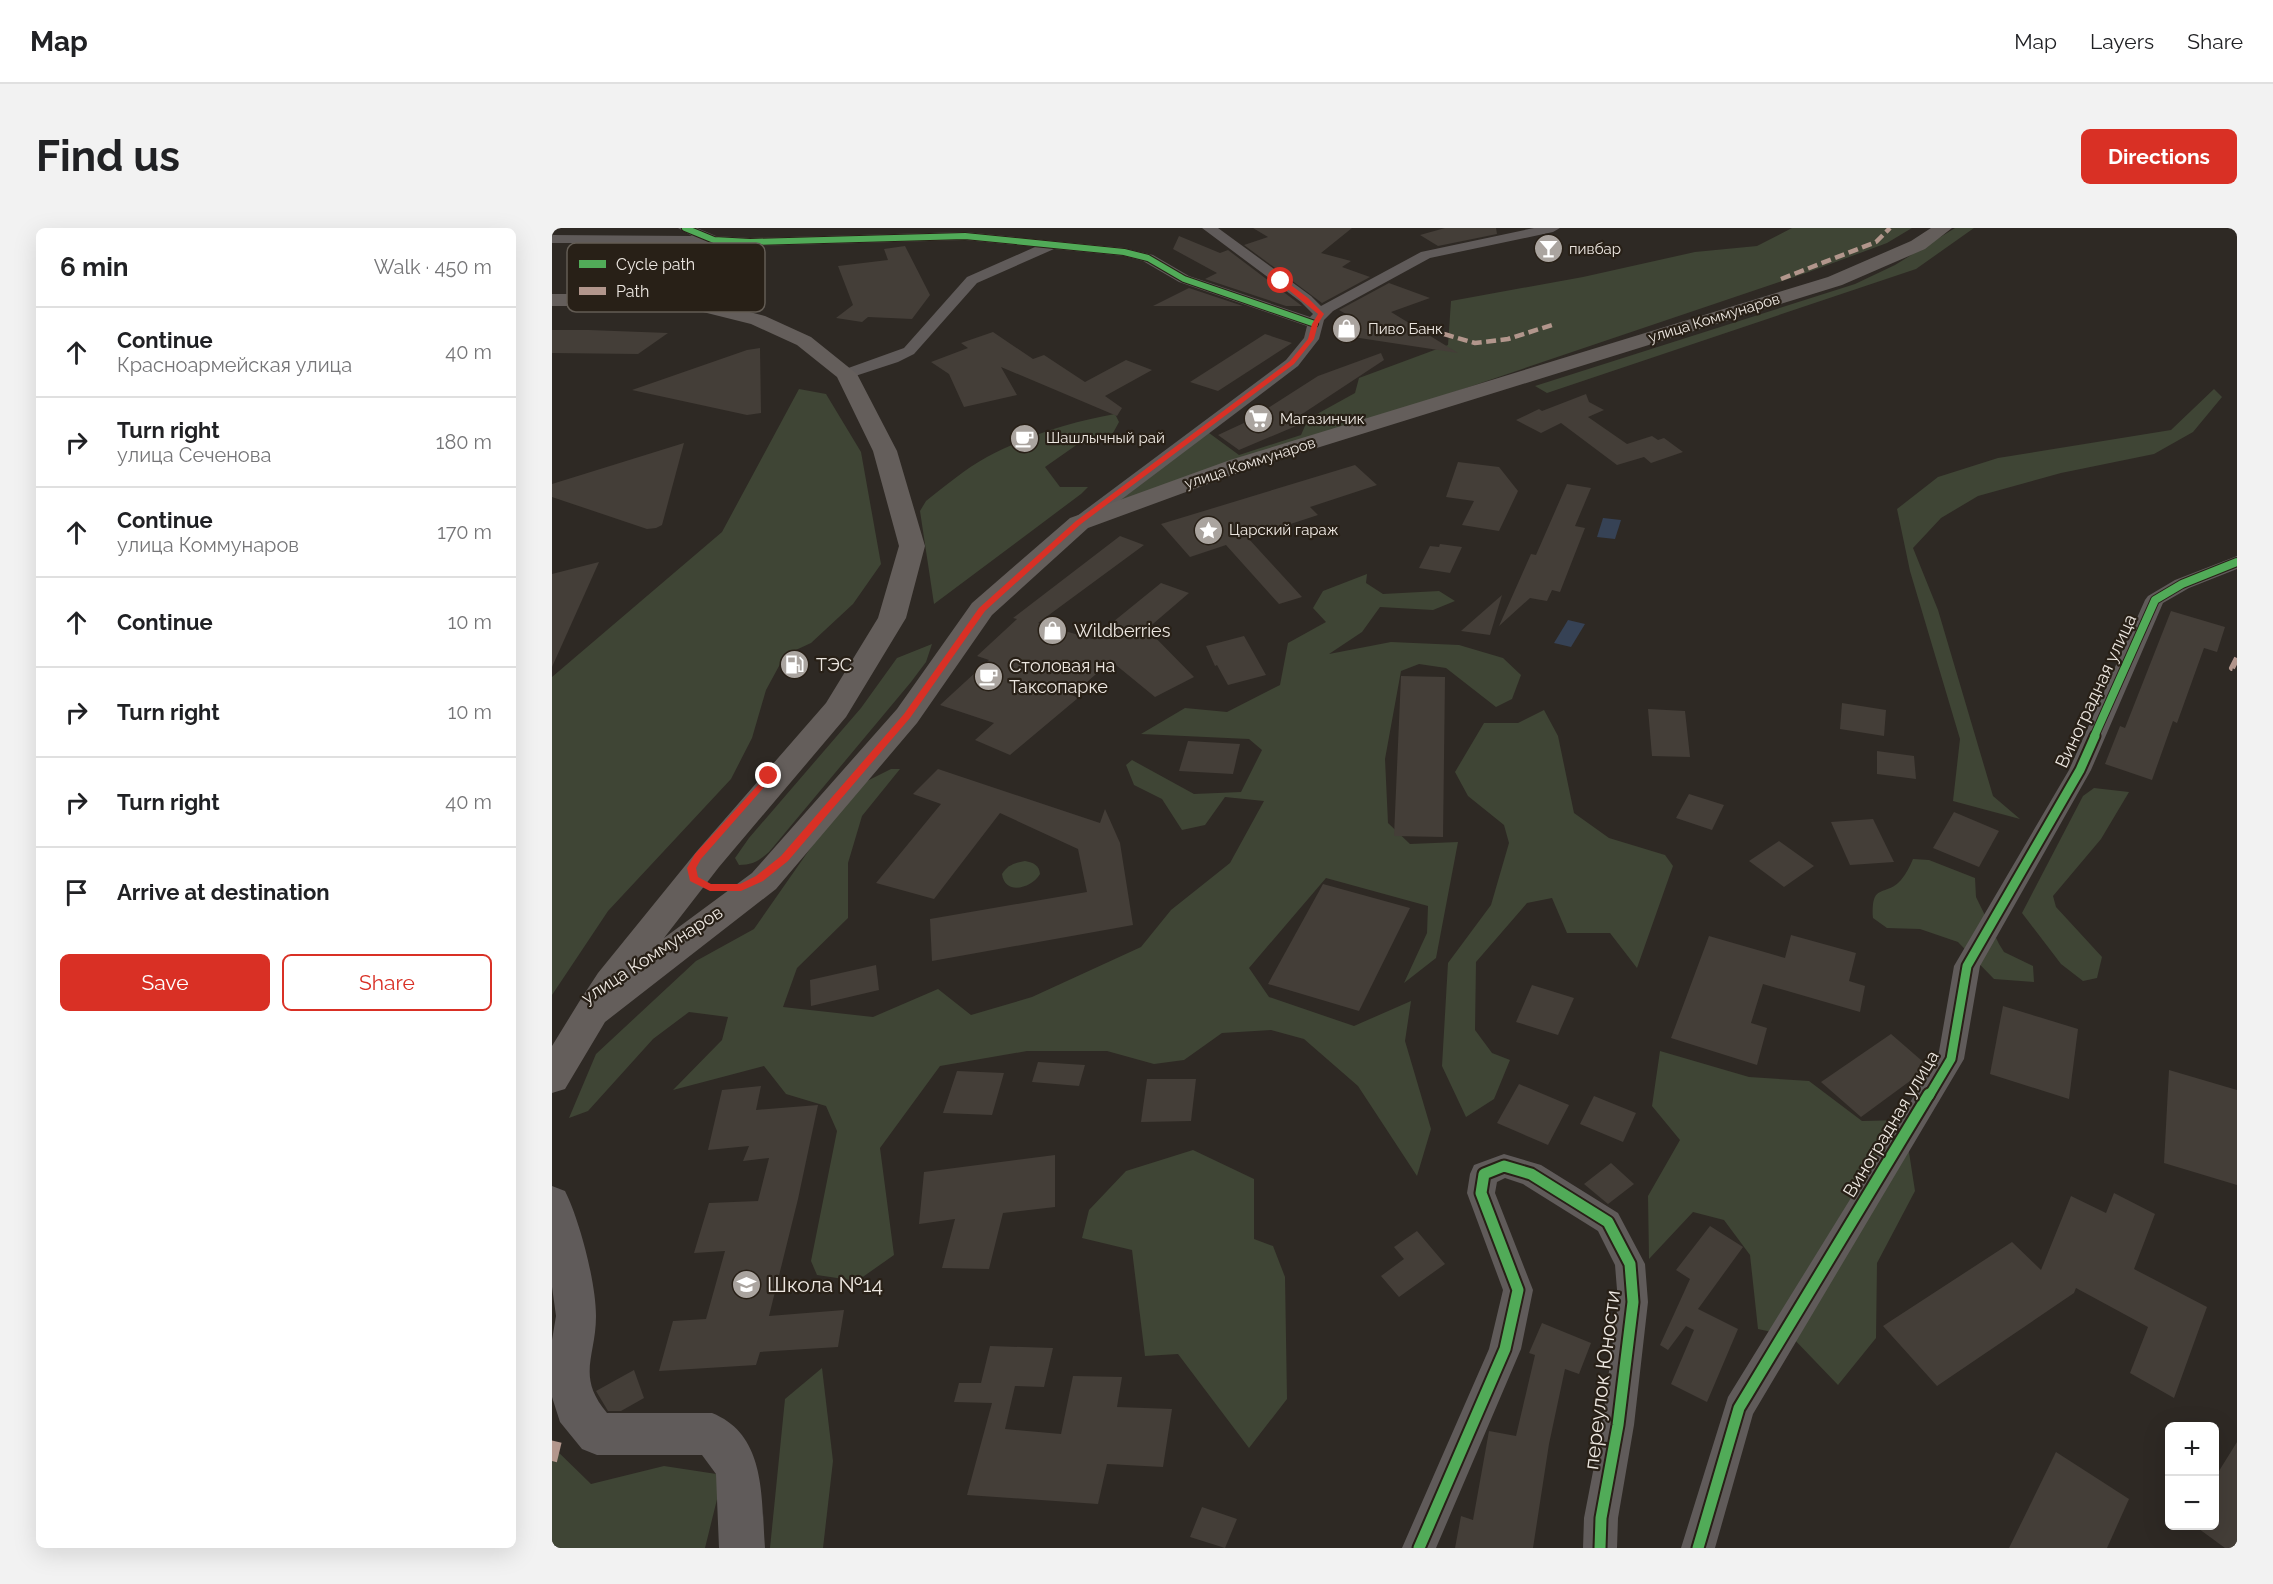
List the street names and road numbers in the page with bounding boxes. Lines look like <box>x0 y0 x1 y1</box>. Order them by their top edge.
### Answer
street label: улица Коммунаров <box>1646 289 1782 347</box>
street label: улица Коммунаров <box>1182 433 1318 493</box>
street label: Виноградная улица <box>2051 611 2140 771</box>
street label: улица Коммунаров <box>577 901 726 1008</box>
street label: Виноградная улица <box>1839 1047 1943 1201</box>
street label: переулок Юности <box>1578 1289 1625 1471</box>

